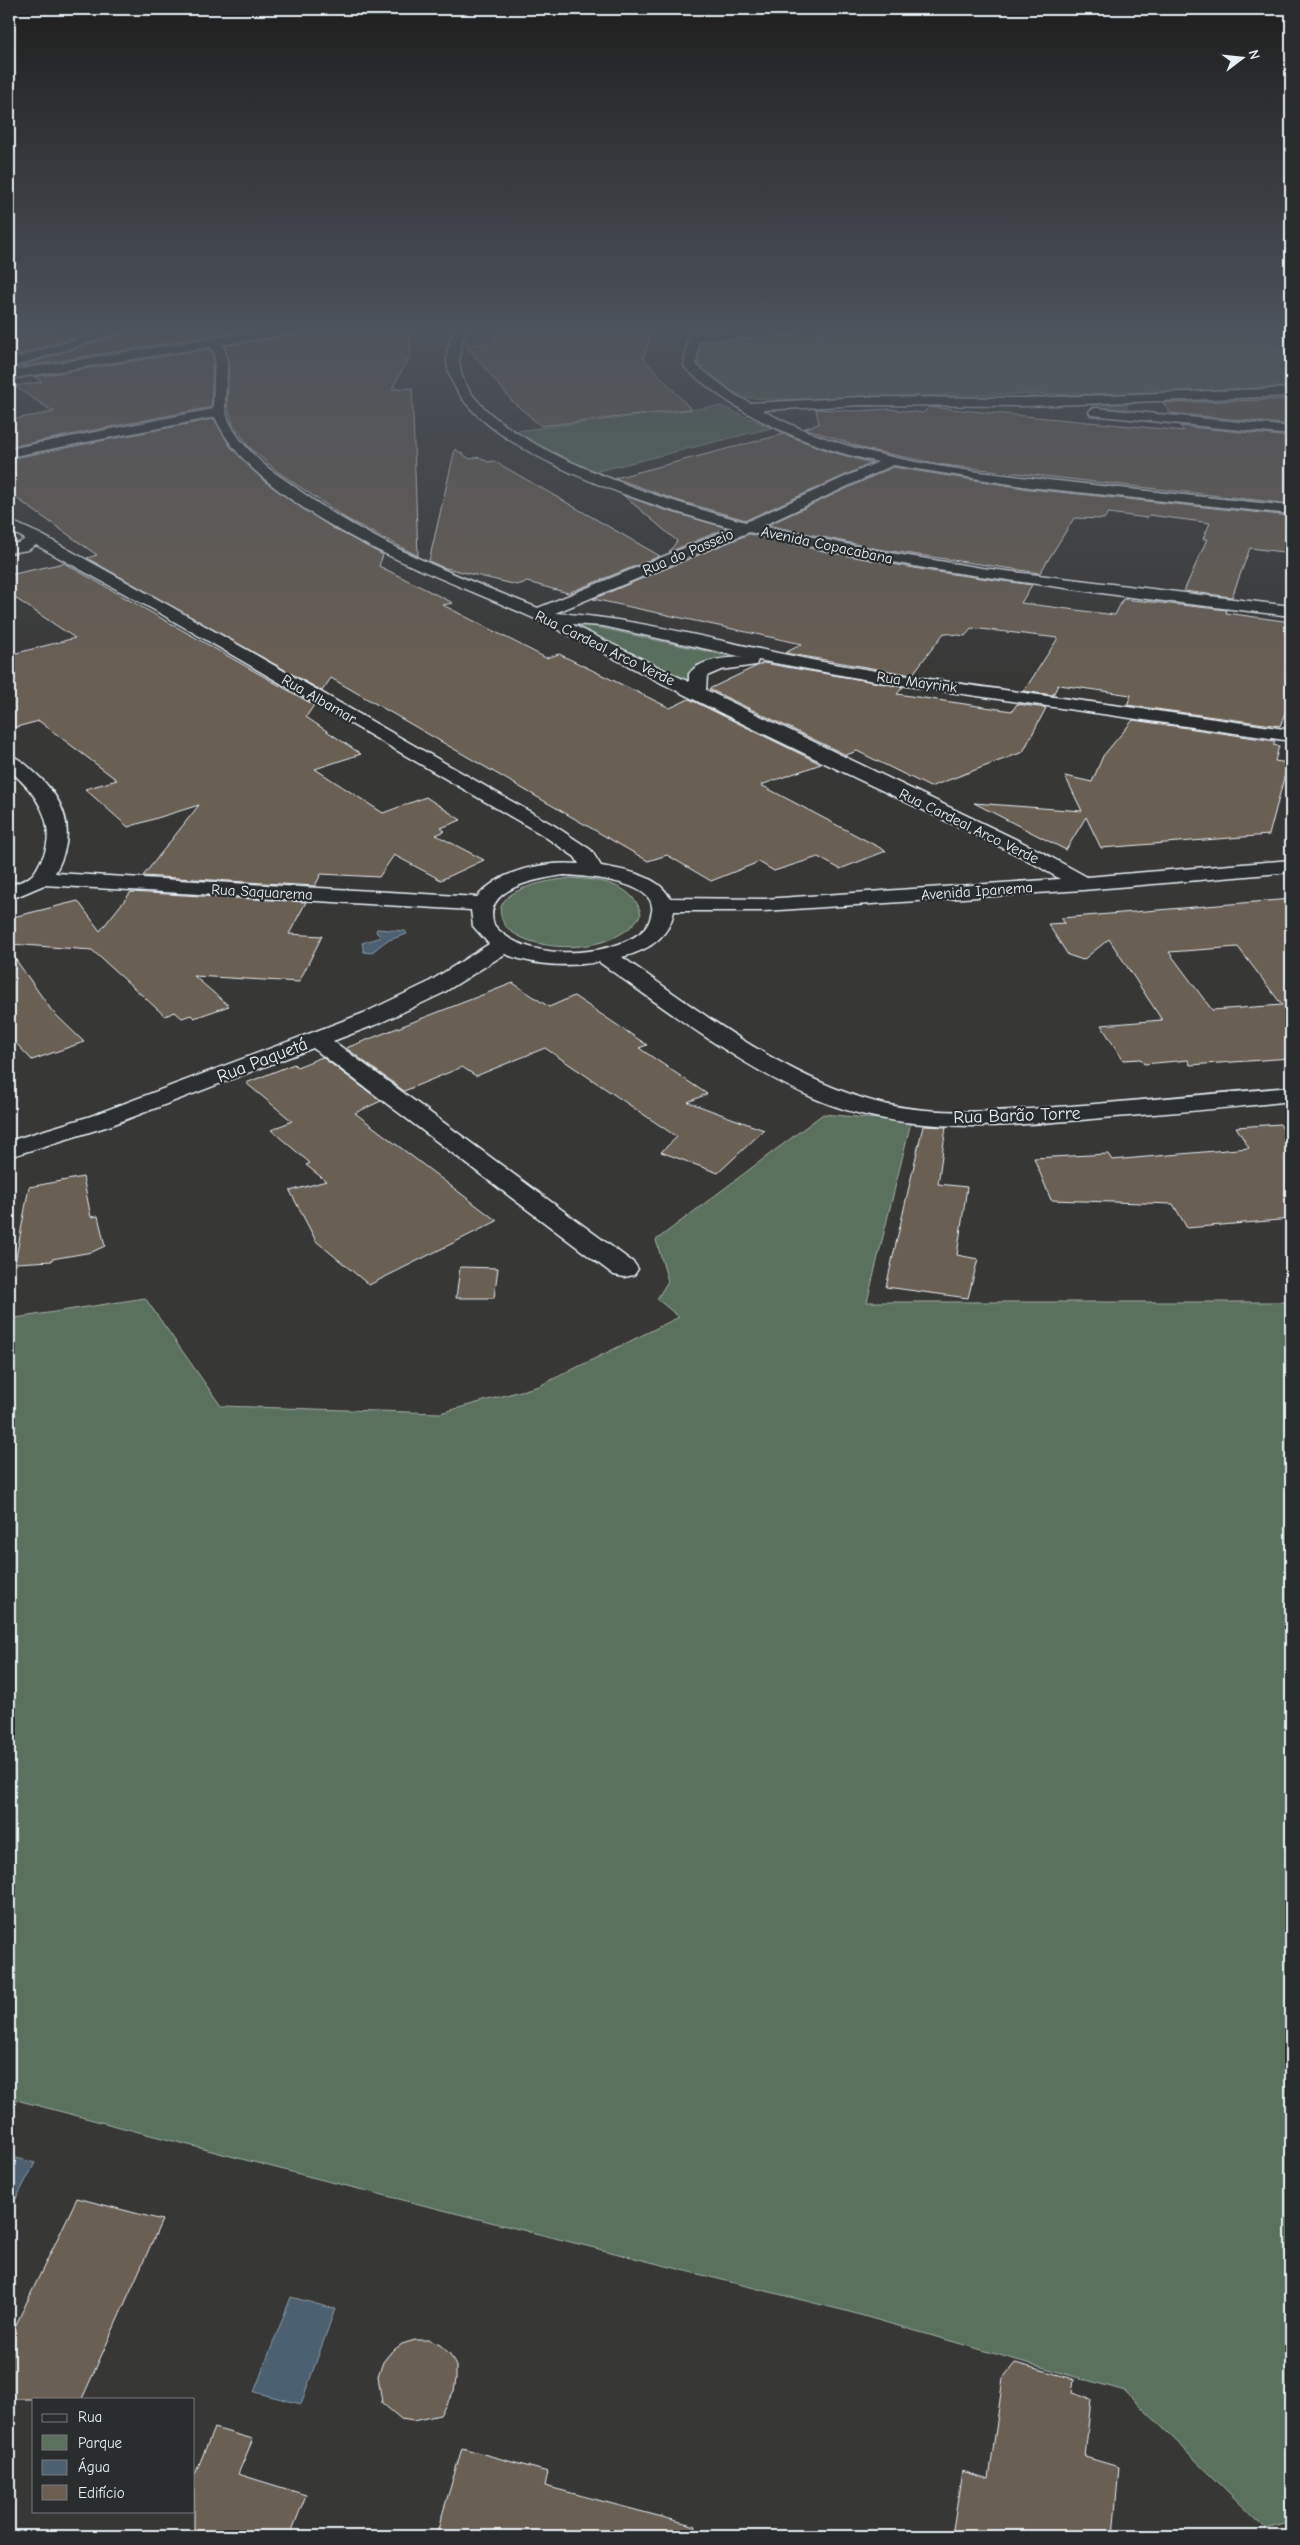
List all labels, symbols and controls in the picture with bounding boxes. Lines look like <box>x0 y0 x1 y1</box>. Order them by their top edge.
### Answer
north arrow <box>1218 32 1268 82</box>
text: N <box>1245 48 1263 61</box>
street label: Avenida Copacabana <box>759 522 895 568</box>
street label: Rua do Passeio <box>640 525 736 579</box>
street label: Rua Cardeal Arco Verde <box>532 606 678 690</box>
street label: Rua Mayrink <box>875 667 959 697</box>
street label: Rua Albamar <box>278 670 360 728</box>
street label: Rua Cardeal Arco Verde <box>896 784 1042 868</box>
street label: Avenida Ipanema <box>920 878 1034 904</box>
street label: Rua Saquarema <box>211 880 313 904</box>
street label: Rua Paquetá <box>214 1034 310 1087</box>
street label: Rua Barão Torre <box>953 1103 1081 1128</box>
legend <box>32 2398 195 2512</box>
text: Rua <box>78 2408 102 2426</box>
text: Parque <box>78 2434 123 2452</box>
text: Água <box>78 2457 110 2476</box>
text: Edifício <box>78 2484 125 2502</box>

